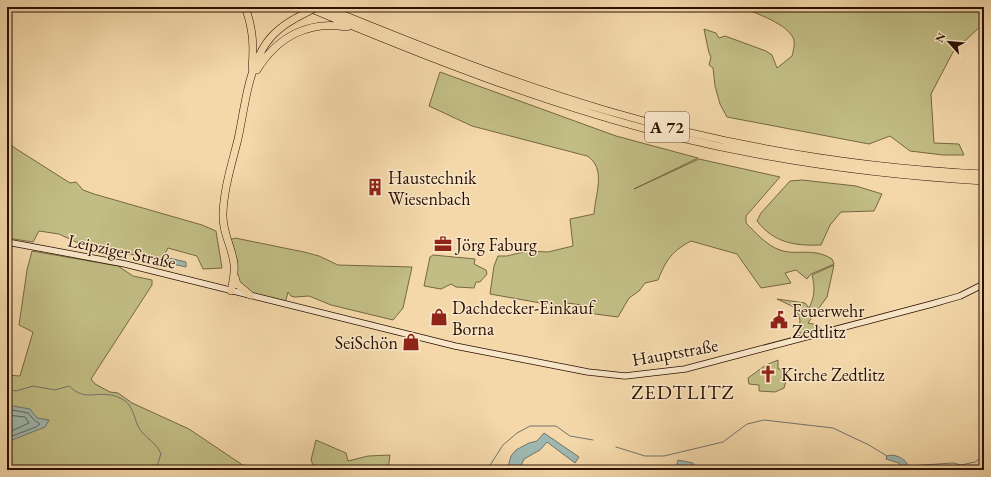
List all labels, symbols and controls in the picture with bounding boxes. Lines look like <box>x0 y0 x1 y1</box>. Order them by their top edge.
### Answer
north arrow <box>929 22 969 62</box>
text: N <box>932 30 948 45</box>
road number: A 72 <box>645 112 689 142</box>
place label: Haustechnik Wiesenbach <box>388 166 477 210</box>
building icon: Haustechnik Wiesenbach <box>365 177 385 197</box>
street label: Leipziger Straße <box>66 228 178 274</box>
place label: Jörg Faburg <box>454 233 537 256</box>
office icon: Jörg Faburg <box>433 234 453 254</box>
place label: Dachdecker-Einkauf Borna <box>452 296 596 340</box>
place label: Feuerwehr Zedtlitz <box>792 299 864 343</box>
shop icon: Dachdecker-Einkauf Borna <box>429 307 449 327</box>
public building icon: Feuerwehr Zedtlitz <box>769 310 789 330</box>
place label: SeiSchön <box>335 331 398 354</box>
shop icon: SeiSchön <box>401 332 421 352</box>
street label: Hauptstraße <box>630 333 720 371</box>
place label: Kirche Zedtlitz <box>781 363 885 386</box>
church icon: Kirche Zedtlitz <box>758 364 778 384</box>
district label: ZEDTLITZ <box>631 379 735 405</box>

